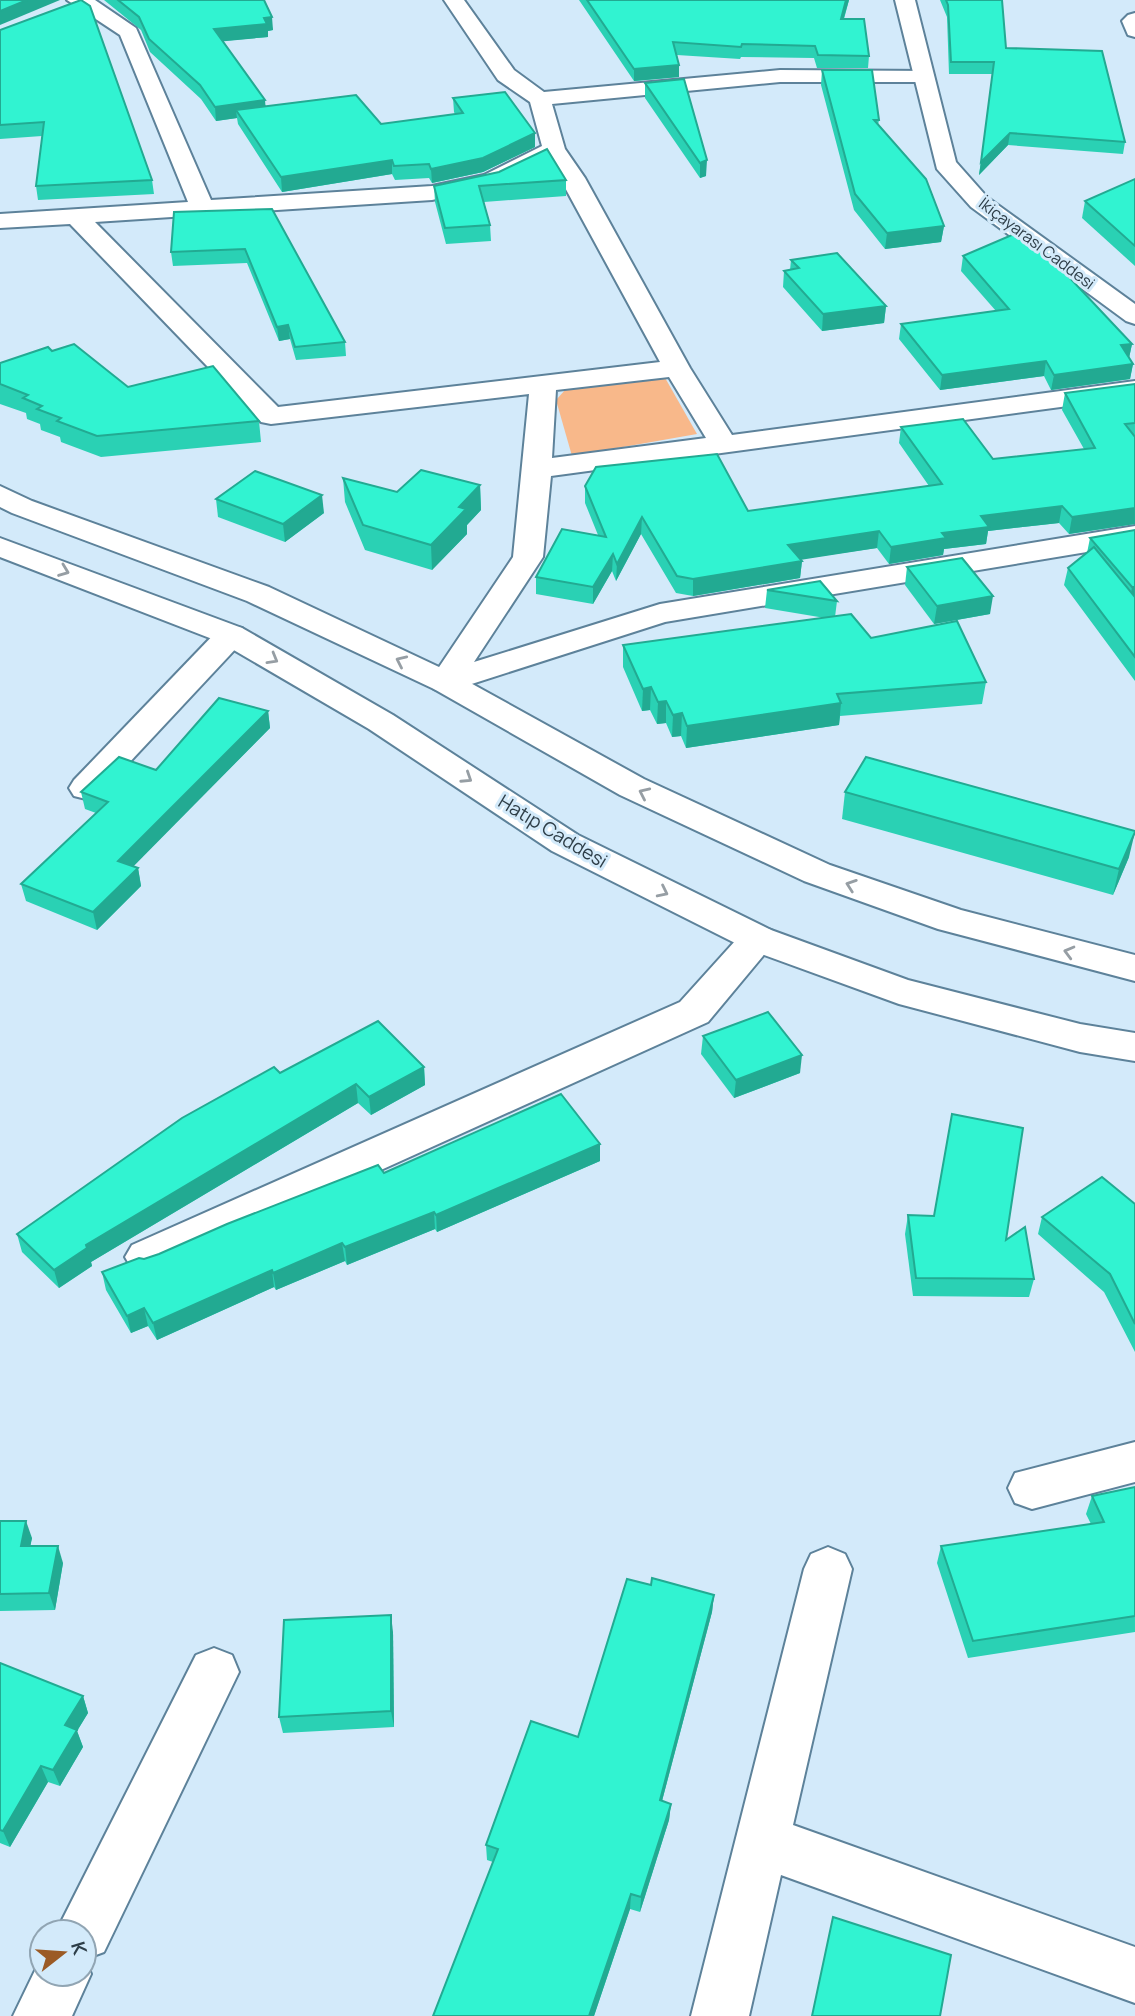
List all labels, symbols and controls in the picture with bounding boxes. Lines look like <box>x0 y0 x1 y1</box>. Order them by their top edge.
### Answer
street label: İkiçayarası Caddesi <box>974 192 1100 294</box>
one-way arrow <box>57 563 69 577</box>
one-way arrow <box>266 651 278 664</box>
one-way arrow <box>395 656 408 670</box>
one-way arrow <box>459 770 472 783</box>
one-way arrow <box>639 787 651 801</box>
street label: Hatıp Caddesi <box>494 788 612 874</box>
one-way arrow <box>846 879 858 893</box>
one-way arrow <box>656 883 668 897</box>
one-way arrow <box>1063 946 1075 961</box>
north arrow <box>28 1918 98 1988</box>
text: K <box>65 1938 94 1958</box>

